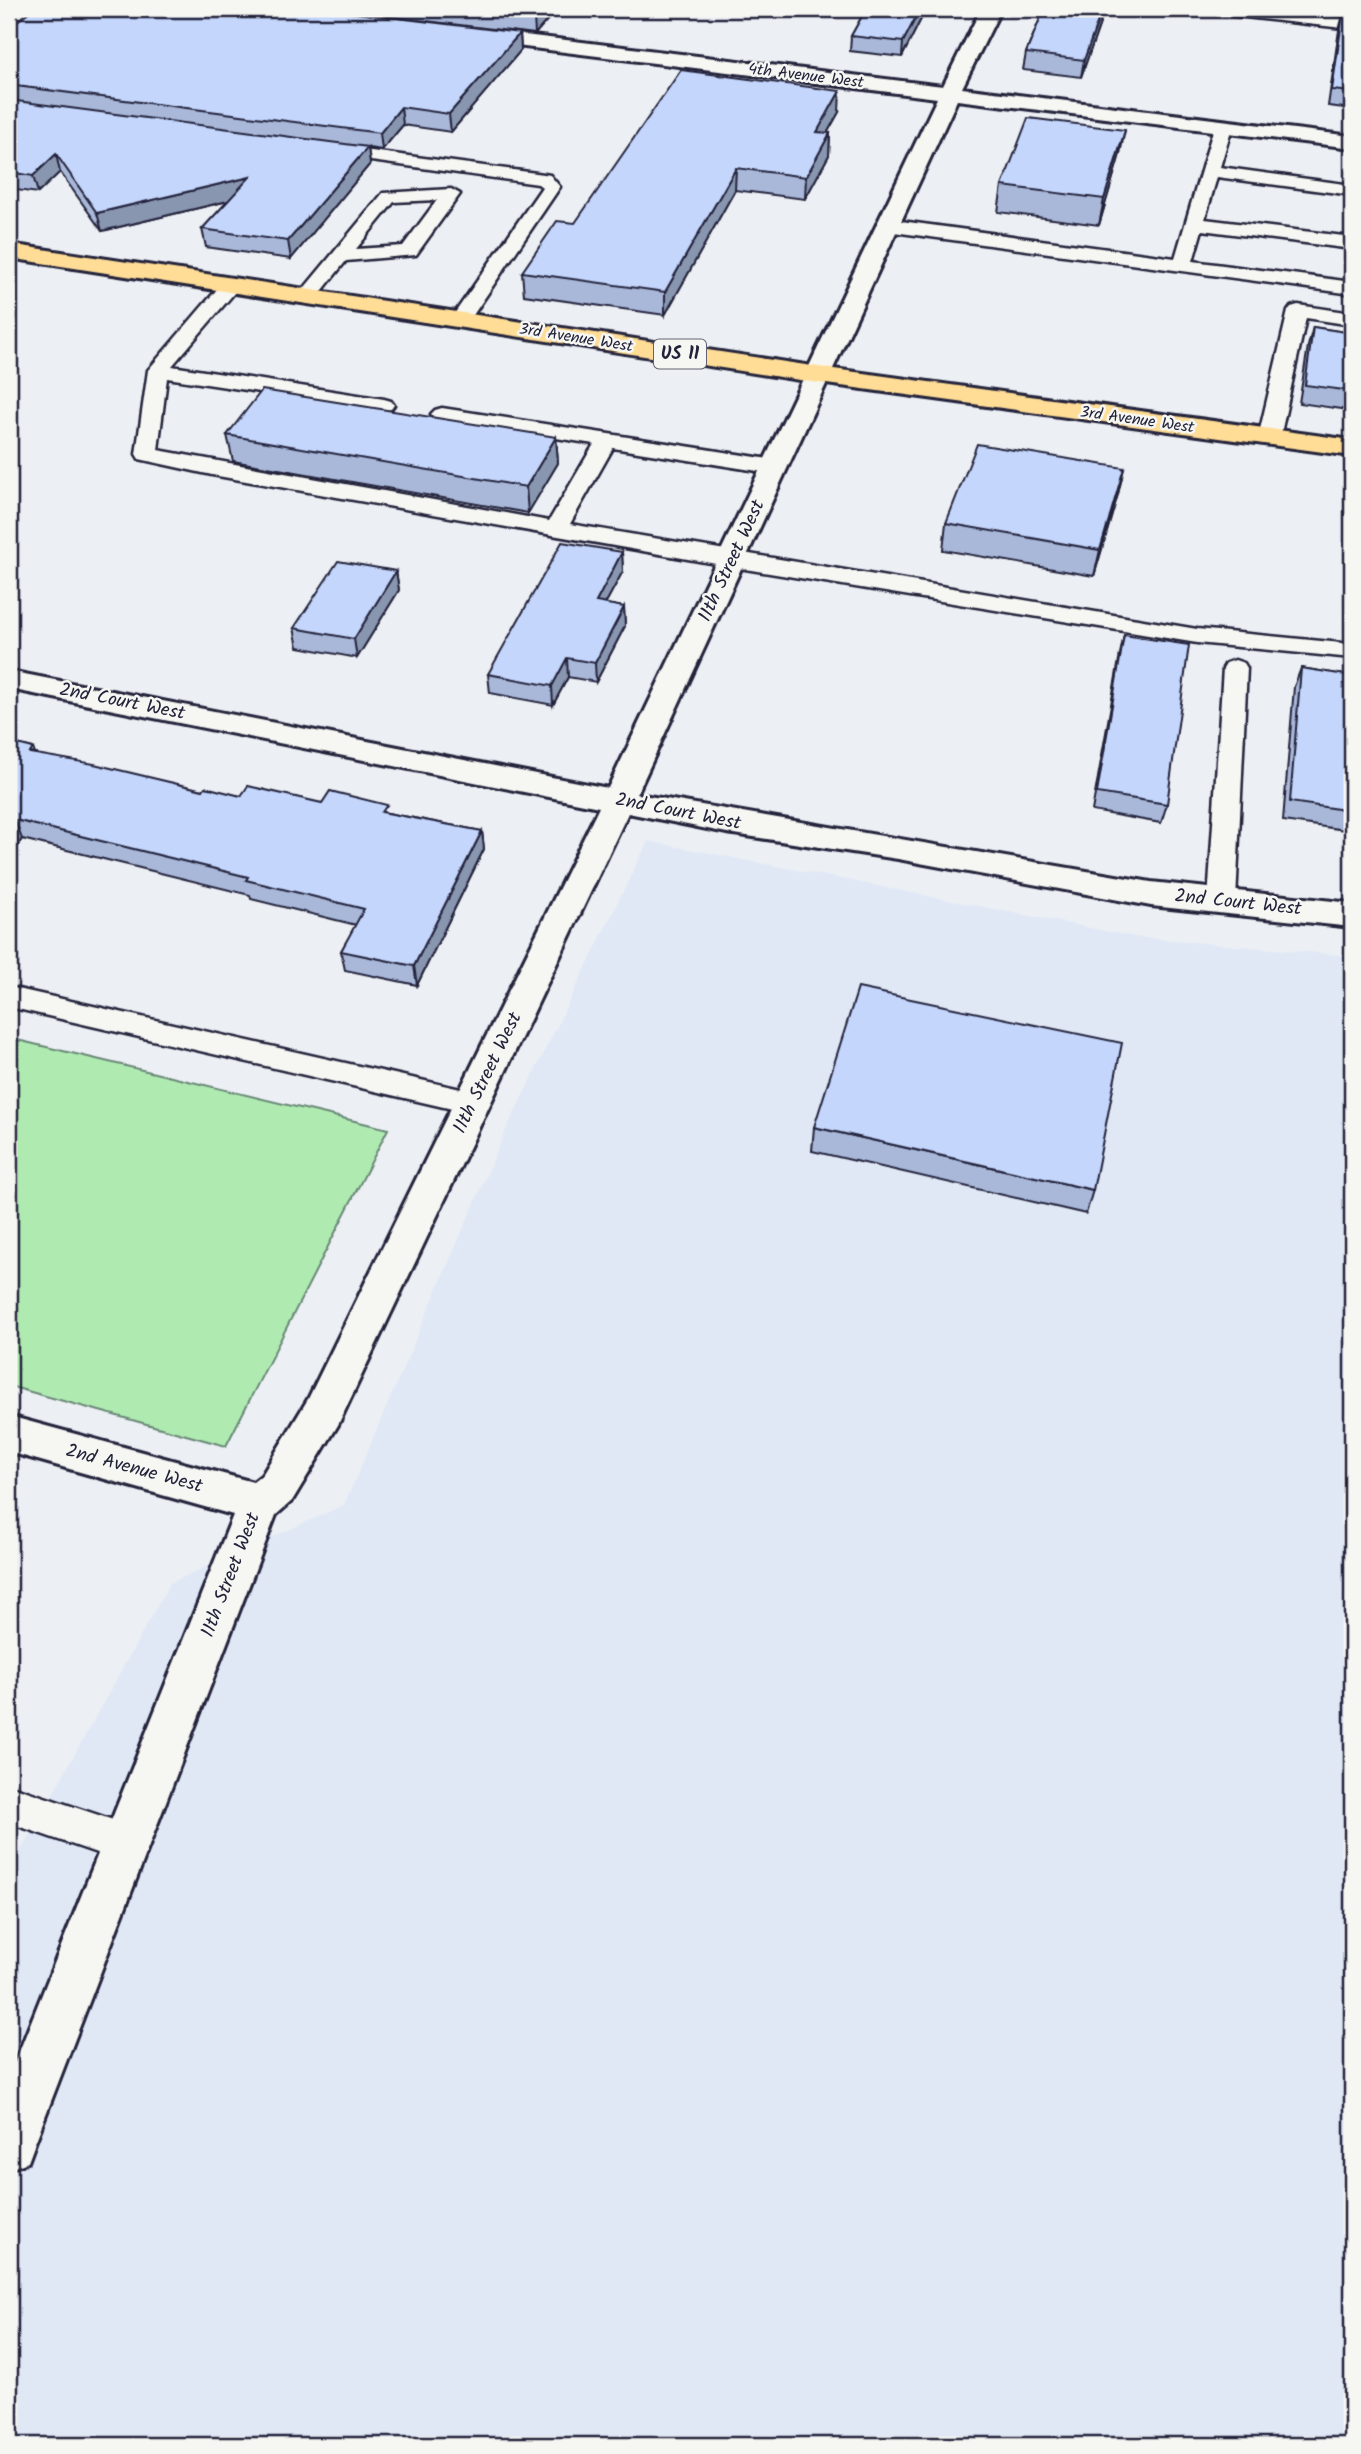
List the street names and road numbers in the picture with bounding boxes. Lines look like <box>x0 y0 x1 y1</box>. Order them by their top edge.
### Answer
street label: 4th Avenue West <box>747 57 866 96</box>
street label: 3rd Avenue West <box>517 317 636 359</box>
road number: US 11 <box>654 340 706 368</box>
street label: 3rd Avenue West <box>1078 400 1197 440</box>
street label: 11th Street West <box>691 494 774 627</box>
street label: 2nd Court West <box>57 675 188 729</box>
street label: 2nd Court West <box>613 785 744 839</box>
street label: 2nd Court West <box>1173 881 1304 925</box>
street label: 11th Street West <box>446 1007 531 1139</box>
street label: 2nd Avenue West <box>62 1436 206 1502</box>
street label: 11th Street West <box>193 1508 269 1642</box>

